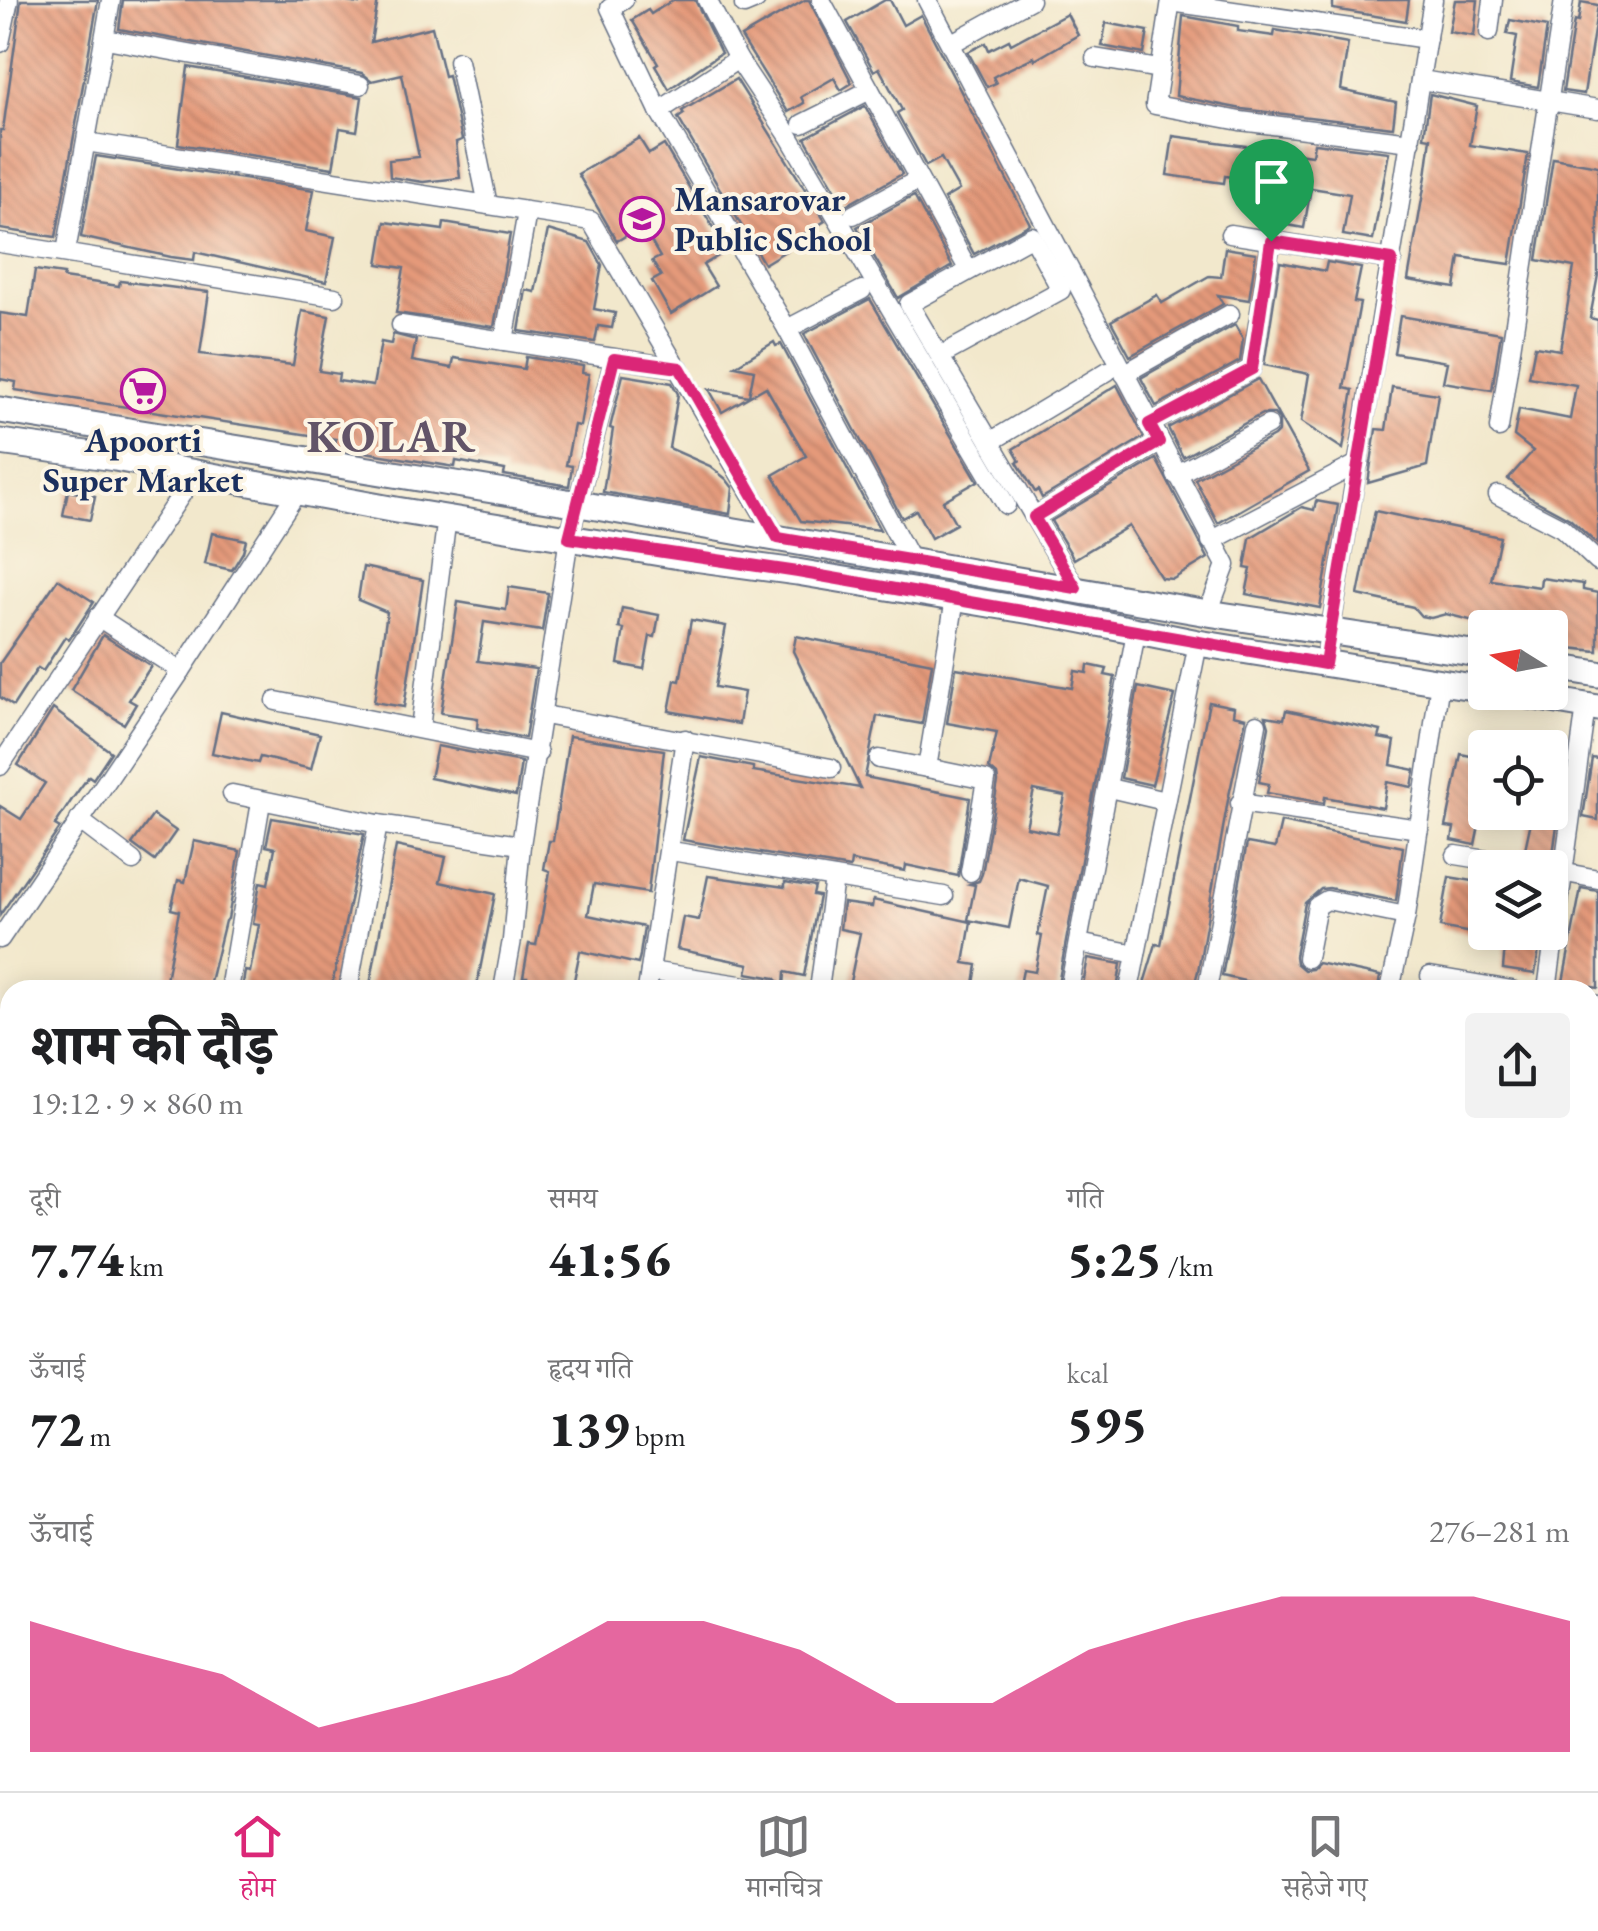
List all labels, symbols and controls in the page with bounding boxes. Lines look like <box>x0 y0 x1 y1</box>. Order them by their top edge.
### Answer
pin <box>1229 139 1314 242</box>
icon: arrive <box>1244 154 1299 209</box>
place label: Mansarovar Public School <box>674 176 872 261</box>
school or university icon: Mansarovar Public School <box>619 196 665 242</box>
supermarket icon: Apoorti Super Market <box>120 368 166 414</box>
district label: KOLAR <box>306 407 478 465</box>
place label: Apoorti Super Market <box>43 417 243 502</box>
north arrow <box>1468 610 1568 710</box>
map controls <box>1468 610 1568 950</box>
button: locate <box>1468 730 1568 830</box>
button: layers <box>1468 850 1568 950</box>
text: शाम की दौड़ <box>30 1009 274 1080</box>
button: share <box>1465 1013 1570 1118</box>
text: 19:12 · 9 × 860 m <box>30 1082 243 1124</box>
text: दूरी <box>30 1180 60 1216</box>
text: समय <box>548 1180 598 1216</box>
text: गति <box>1067 1180 1103 1216</box>
text: 7.74 <box>30 1226 124 1291</box>
text: 41:56 <box>548 1226 671 1291</box>
text: 5:25 <box>1067 1226 1162 1291</box>
text: km <box>124 1248 164 1284</box>
text: /km <box>1162 1248 1214 1284</box>
text: ऊँचाई <box>30 1350 85 1386</box>
text: हृदय गति <box>548 1350 632 1386</box>
text: kcal <box>1067 1355 1109 1391</box>
text: 595 <box>1067 1391 1148 1456</box>
text: 72 <box>30 1396 84 1461</box>
text: 139 <box>548 1396 629 1461</box>
text: m <box>84 1418 111 1454</box>
text: bpm <box>629 1418 686 1454</box>
text: ऊँचाई <box>30 1510 93 1552</box>
text: 276–281 m <box>1429 1510 1570 1552</box>
tab: होम <box>230 1809 285 1915</box>
tab: मानचित्र <box>746 1809 822 1915</box>
tab: सहेजे गए <box>1282 1809 1368 1915</box>

